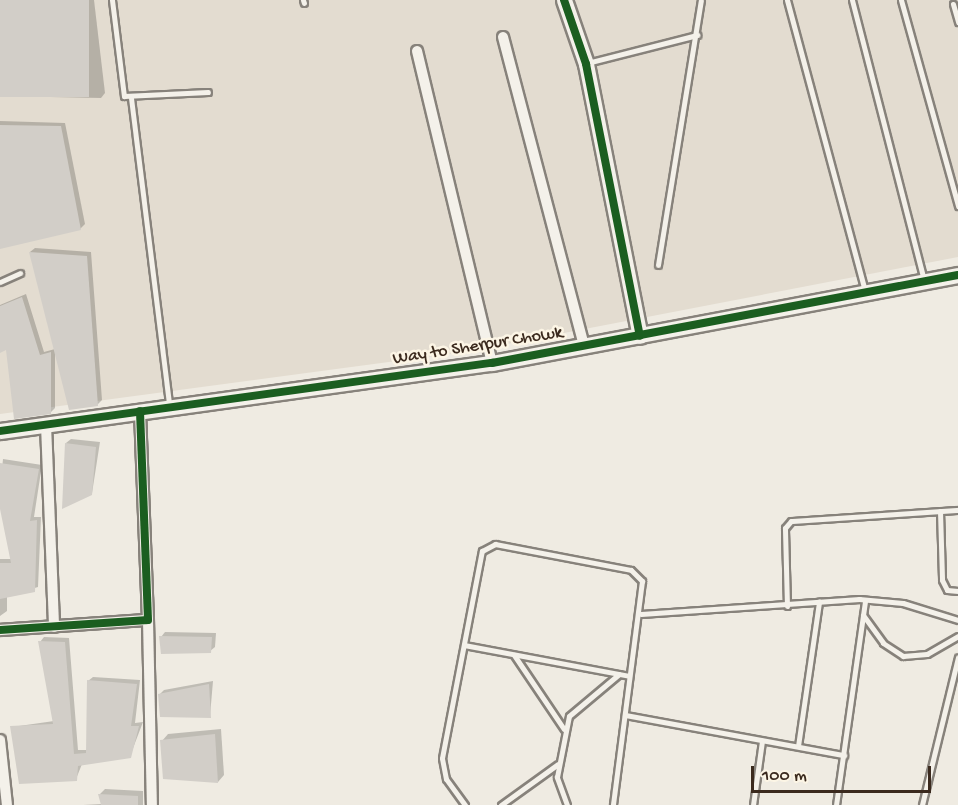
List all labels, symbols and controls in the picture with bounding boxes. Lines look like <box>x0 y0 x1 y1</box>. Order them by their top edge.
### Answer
street label: Way to Sherpur Chowk <box>392 323 564 371</box>
scale bar <box>754 754 934 792</box>
text: 100 m <box>762 766 807 787</box>

